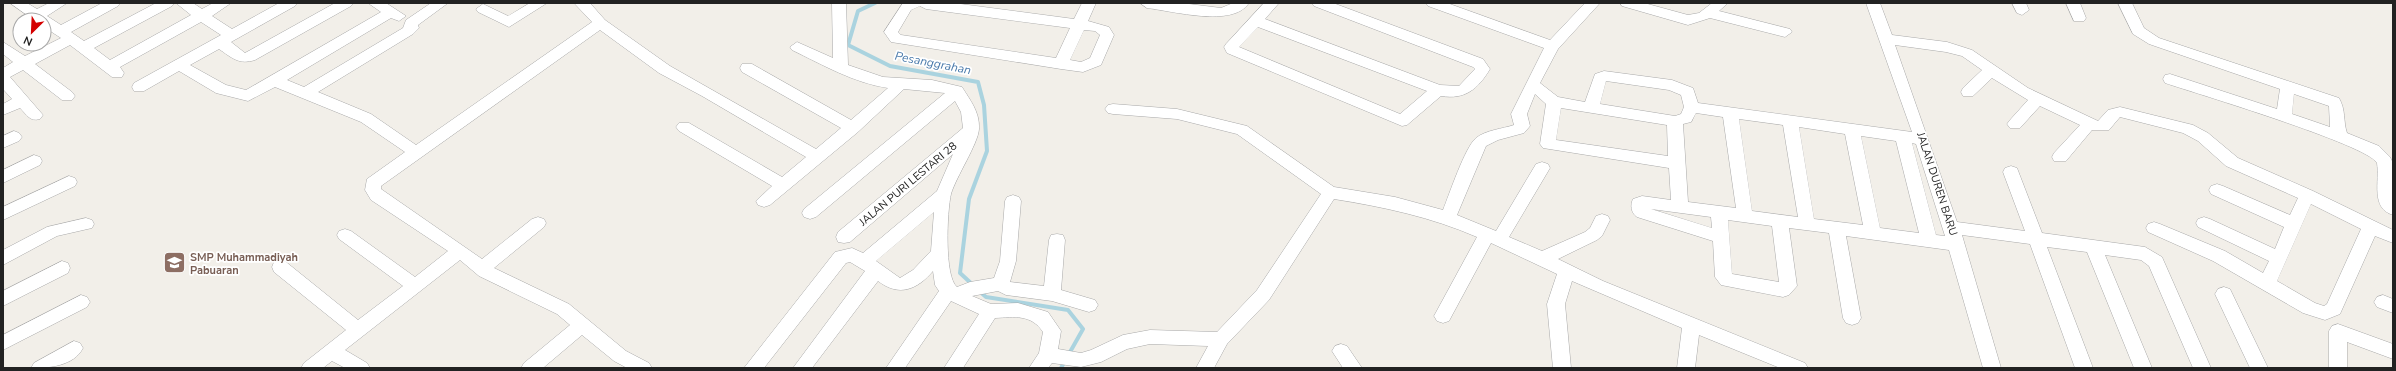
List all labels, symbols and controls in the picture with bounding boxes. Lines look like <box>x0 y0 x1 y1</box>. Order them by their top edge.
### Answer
north arrow <box>12 12 52 52</box>
text: N <box>21 32 35 49</box>
water label: Pesanggrahan <box>894 48 973 78</box>
street label: JALAN DUREN BARU <box>1913 129 1961 238</box>
street label: JALAN PURI LESTARI 28 <box>855 138 960 230</box>
school or university icon: SMP Muhammadiyah Pabuaran <box>161 250 187 276</box>
place label: SMP Muhammadiyah Pabuaran <box>190 250 298 278</box>

